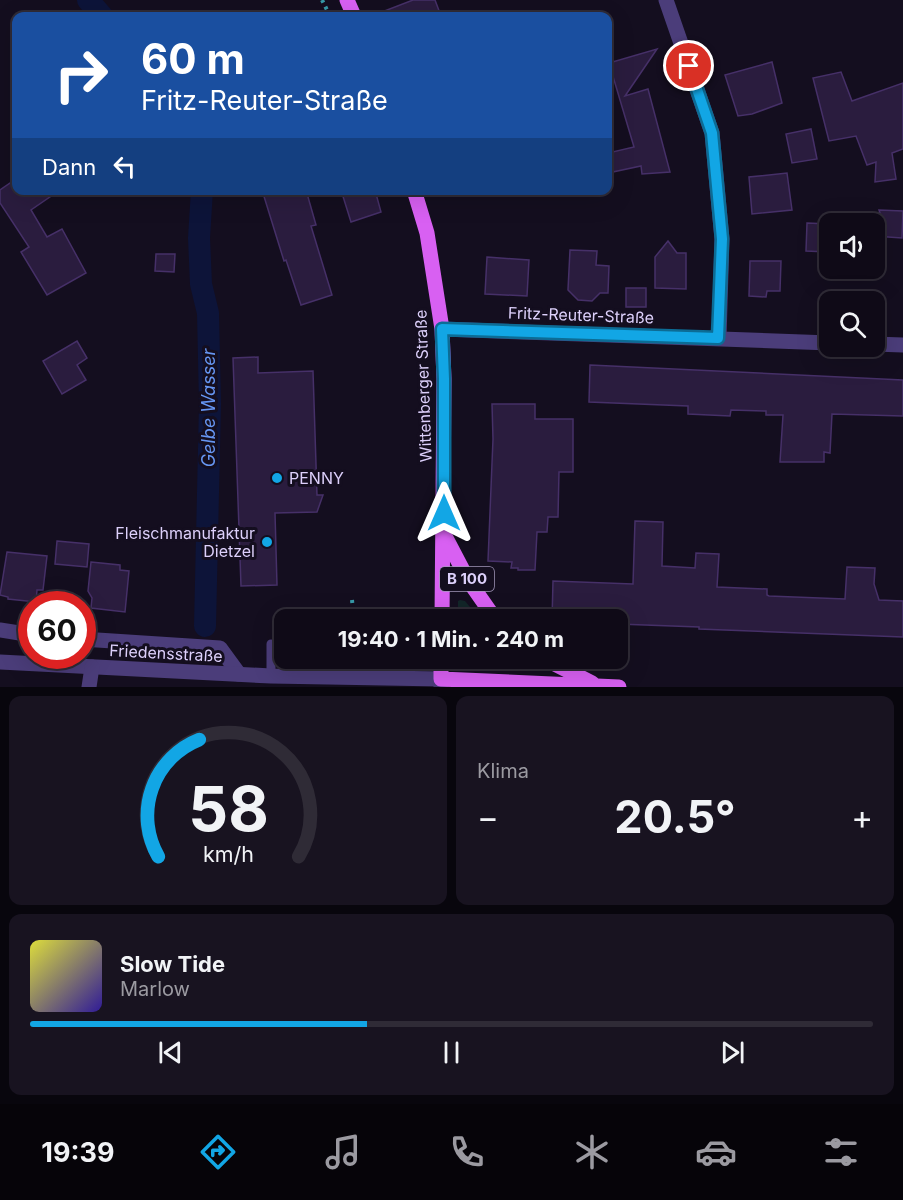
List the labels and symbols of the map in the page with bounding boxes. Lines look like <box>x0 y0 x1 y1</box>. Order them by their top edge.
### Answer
pin <box>663 40 714 91</box>
street label: Fritz-Reuter-Straße <box>508 302 654 328</box>
street label: Wittenberger Straße <box>410 309 436 463</box>
water label: Gelbe Wasser <box>198 347 219 467</box>
place label: PENNY <box>289 468 344 488</box>
marker: PENNY <box>270 471 284 485</box>
position arrow <box>412 481 476 545</box>
place label: Fleischmanufaktur Dietzel <box>115 523 255 561</box>
marker: Fleischmanufaktur Dietzel <box>260 535 274 549</box>
road number: B 100 <box>440 567 494 591</box>
speed limit sign: 60 <box>18 591 96 669</box>
street label: Friedensstraße <box>109 640 223 666</box>

